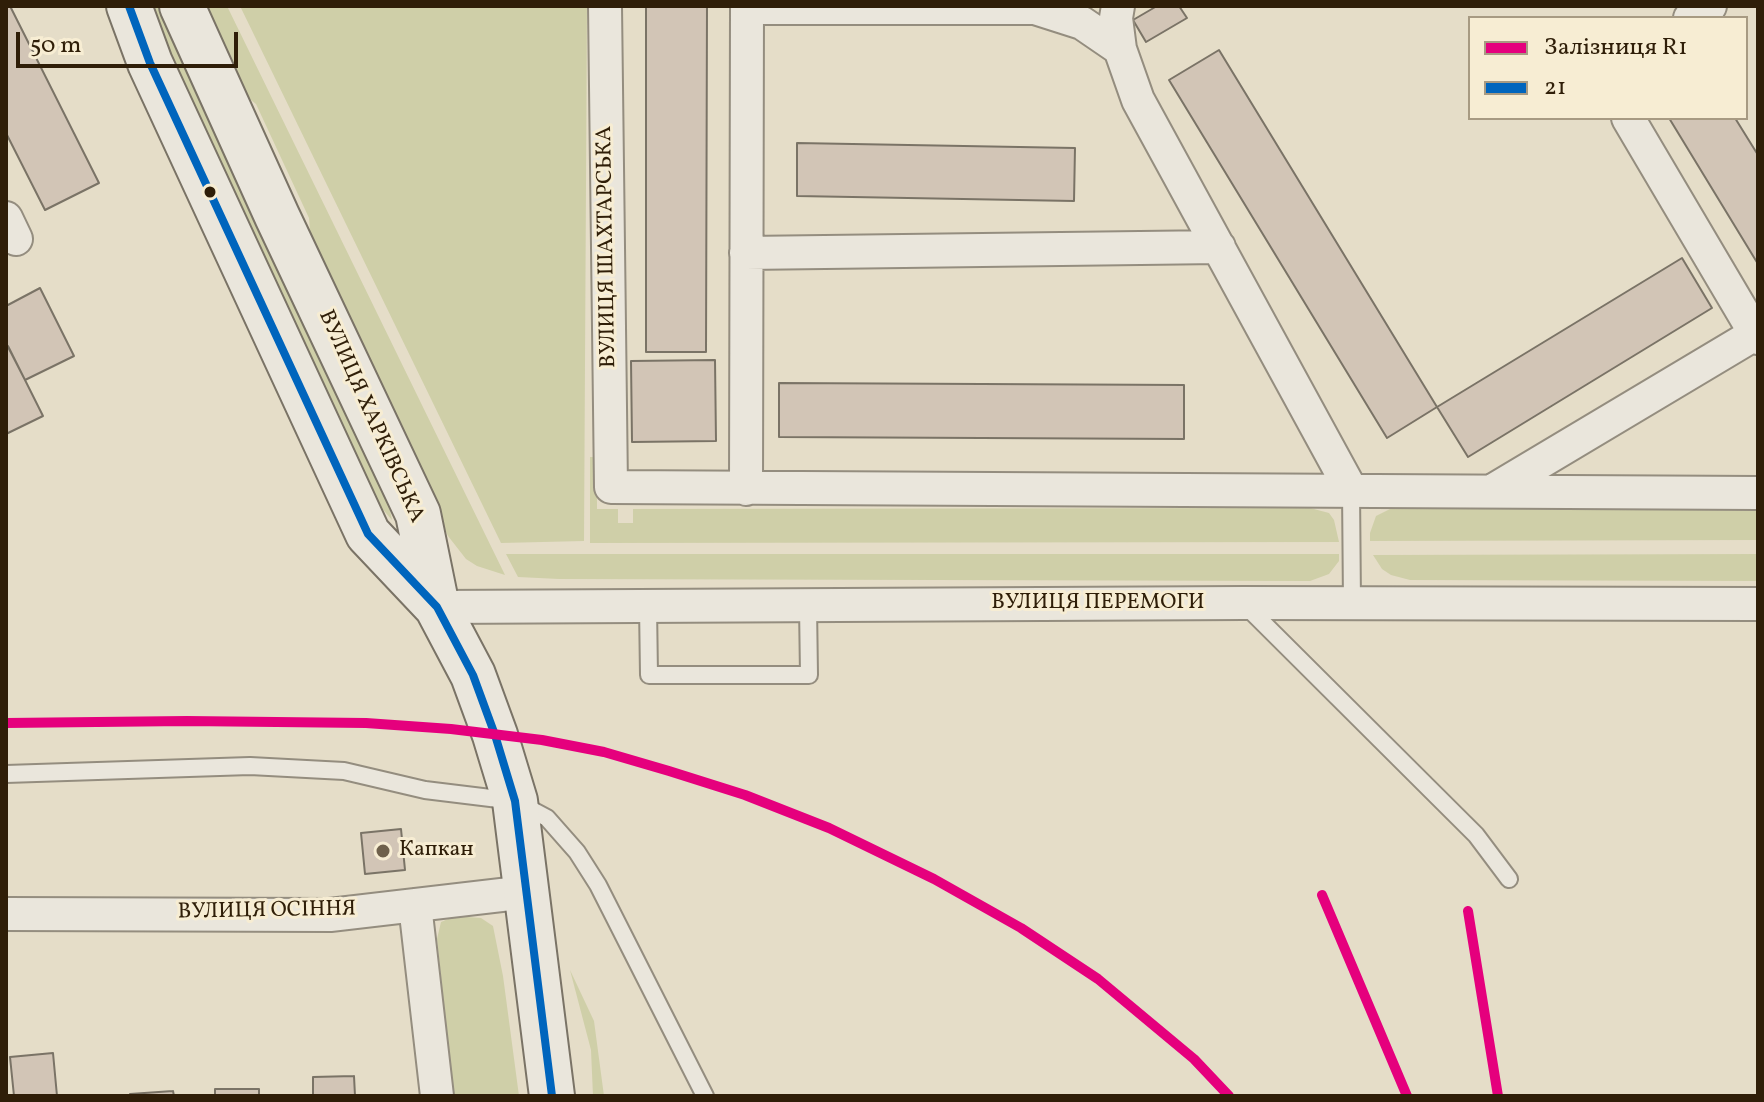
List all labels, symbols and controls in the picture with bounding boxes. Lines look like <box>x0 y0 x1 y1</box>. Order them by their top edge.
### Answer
scale bar <box>20 16 242 66</box>
legend <box>1468 16 1748 120</box>
text: 50 m <box>30 29 82 63</box>
text: Залізниця R1 <box>1544 31 1688 65</box>
text: 21 <box>1544 71 1566 105</box>
street label: ВУЛИЦЯ ШАХТАРСЬКА <box>593 126 623 368</box>
unlabelled marker <box>202 184 218 200</box>
street label: ВУЛИЦЯ ХАРКІВСЬКА <box>311 307 429 527</box>
street label: ВУЛИЦЯ ПЕРЕМОГИ <box>991 591 1205 617</box>
place label: Капкан <box>399 838 474 864</box>
marker: Капкан <box>374 842 392 860</box>
street label: ВУЛИЦЯ ОСІННЯ <box>178 897 356 927</box>

